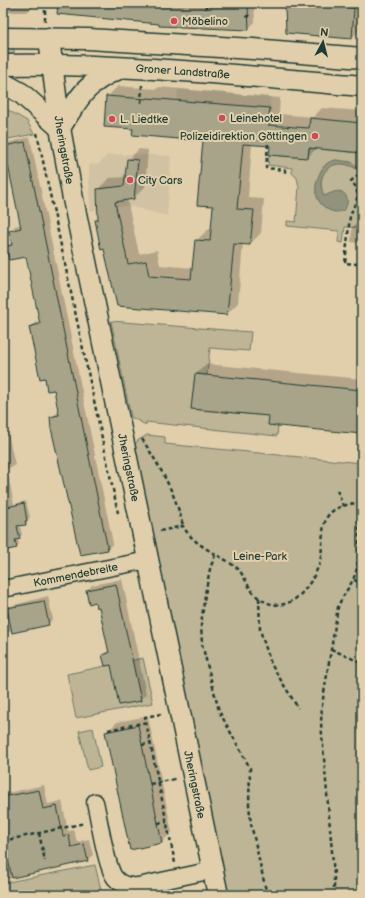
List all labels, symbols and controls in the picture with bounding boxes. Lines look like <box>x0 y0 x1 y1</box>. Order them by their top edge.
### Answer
place label: Möbelino <box>182 15 228 28</box>
marker: Möbelino <box>169 16 179 26</box>
north arrow <box>303 22 343 62</box>
text: N <box>319 26 329 40</box>
street label: Groner Landstraße <box>135 62 231 82</box>
place label: Leinehotel <box>230 112 282 125</box>
place label: L. Liedtke <box>120 113 169 126</box>
marker: Leinehotel <box>217 113 227 123</box>
marker: L. Liedtke <box>107 114 117 124</box>
street label: Jheringstraße <box>52 115 76 186</box>
place label: Polizeidirektion Göttingen <box>180 130 307 143</box>
marker: Polizeidirektion Göttingen <box>310 131 320 141</box>
place label: City Cars <box>138 174 183 187</box>
marker: City Cars <box>125 175 135 185</box>
street label: Jheringstraße <box>115 432 142 503</box>
park label: Leine-Park <box>233 550 288 563</box>
street label: Kommendebreite <box>32 560 119 590</box>
street label: Jheringstraße <box>181 749 208 820</box>

